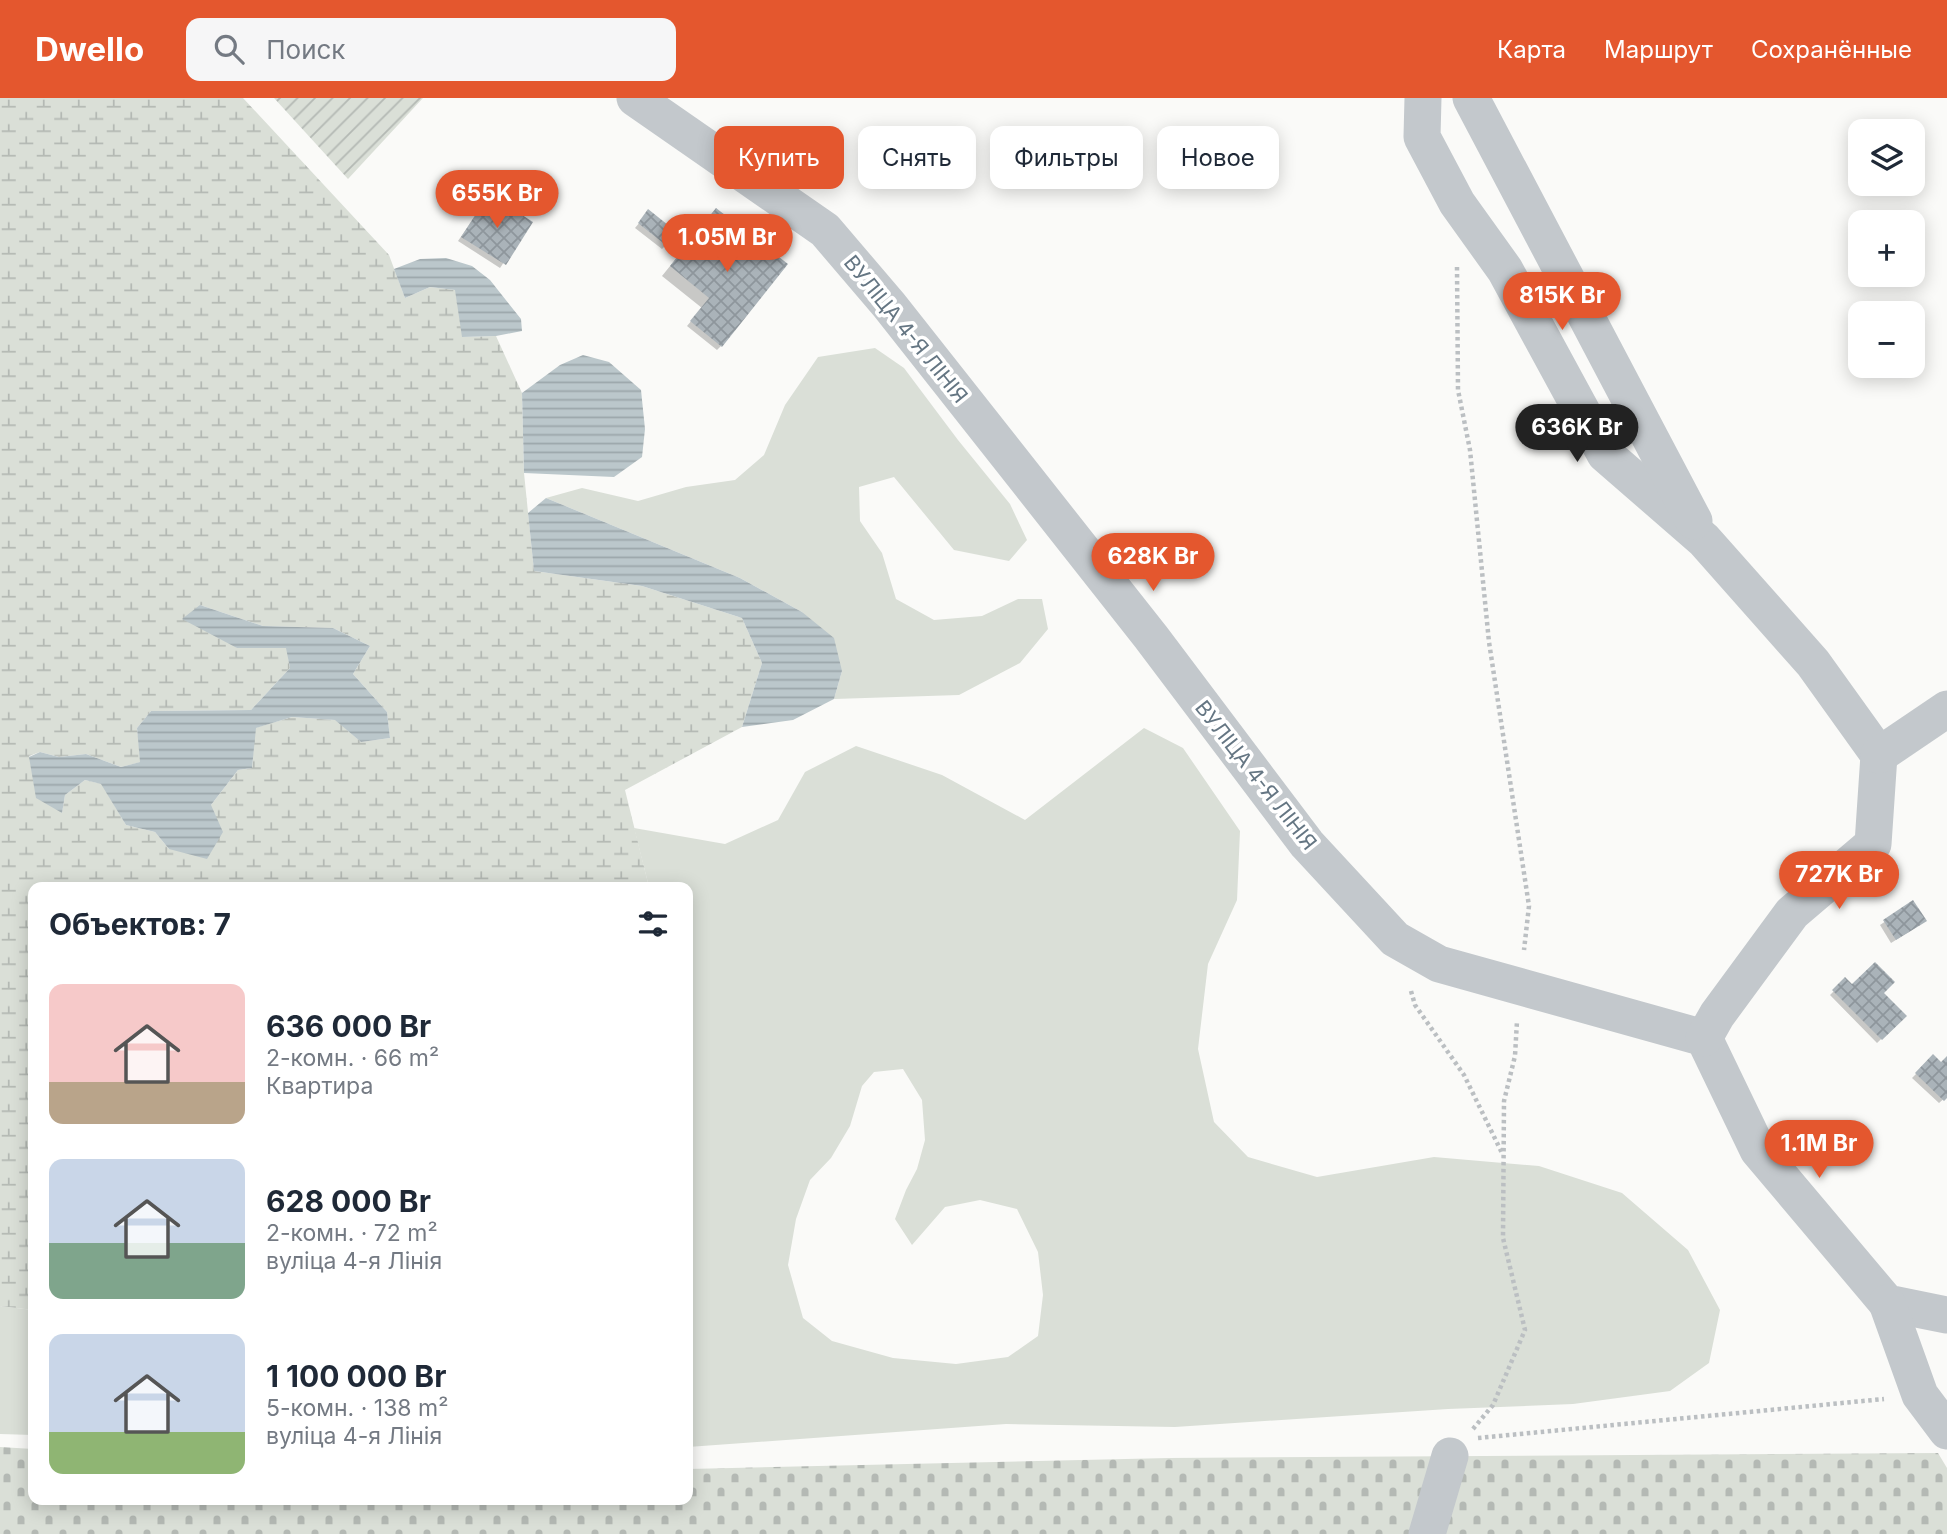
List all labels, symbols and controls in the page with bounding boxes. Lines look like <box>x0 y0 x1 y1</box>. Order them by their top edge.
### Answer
search box <box>186 18 676 81</box>
text: Dwello <box>35 29 144 69</box>
icon: search <box>210 30 248 68</box>
text: Поиск <box>266 34 345 65</box>
text: Карта <box>1497 35 1566 64</box>
text: Маршрут <box>1604 35 1713 64</box>
text: Сохранённые <box>1751 35 1912 64</box>
map controls <box>1848 119 1925 378</box>
button: layers <box>1848 119 1925 196</box>
chip: Купить <box>714 126 844 189</box>
chip: Снять <box>858 126 976 189</box>
chip: Фильтры <box>990 126 1143 189</box>
chip: Новое <box>1157 126 1279 189</box>
pin: 655K Br <box>432 170 562 230</box>
text: 655K Br <box>452 179 542 207</box>
button: + <box>1848 210 1925 287</box>
pin: 1.05M Br <box>655 214 799 274</box>
text: 1.05M Br <box>678 223 776 251</box>
street label: ВУЛІЦА 4-Я ЛІНІЯ <box>839 250 973 408</box>
pin: 815K Br <box>1497 272 1627 332</box>
text: 815K Br <box>1519 281 1605 309</box>
button: − <box>1848 301 1925 378</box>
pin: 636K Br <box>1512 404 1642 464</box>
text: 636K Br <box>1531 413 1623 441</box>
pin: 628K Br <box>1088 533 1218 593</box>
text: 628K Br <box>1108 542 1198 570</box>
street label: ВУЛІЦА 4-Я ЛІНІЯ <box>1190 695 1322 855</box>
pin: 727K Br <box>1774 852 1904 911</box>
text: 727K Br <box>1795 860 1883 888</box>
icon: filters <box>634 905 672 943</box>
text: Объектов: 7 <box>49 906 231 942</box>
text: 636 000 Br <box>266 1008 431 1044</box>
icon: home <box>105 1012 189 1096</box>
text: 2-комн. · 66 m² <box>266 1044 439 1072</box>
text: Квартира <box>266 1072 373 1100</box>
pin: 1.1M Br <box>1754 1121 1884 1180</box>
text: 1.1M Br <box>1781 1129 1857 1157</box>
text: 628 000 Br <box>266 1183 431 1219</box>
icon: home <box>105 1187 189 1271</box>
text: 2-комн. · 72 m² <box>266 1219 438 1247</box>
text: вуліца 4-я Лінія <box>266 1247 442 1275</box>
text: 1 100 000 Br <box>266 1358 446 1394</box>
icon: home <box>105 1362 189 1446</box>
text: 5-комн. · 138 m² <box>266 1394 448 1422</box>
text: вуліца 4-я Лінія <box>266 1422 442 1450</box>

